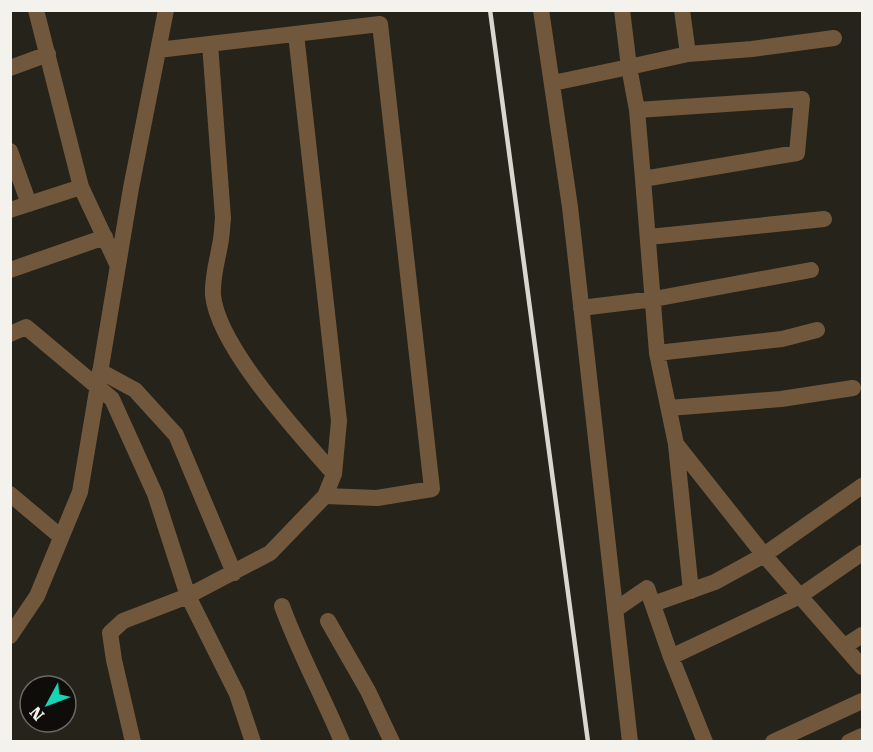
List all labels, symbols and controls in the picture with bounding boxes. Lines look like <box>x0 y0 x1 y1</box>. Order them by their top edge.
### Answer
north arrow <box>18 674 78 734</box>
text: N <box>26 703 48 724</box>

